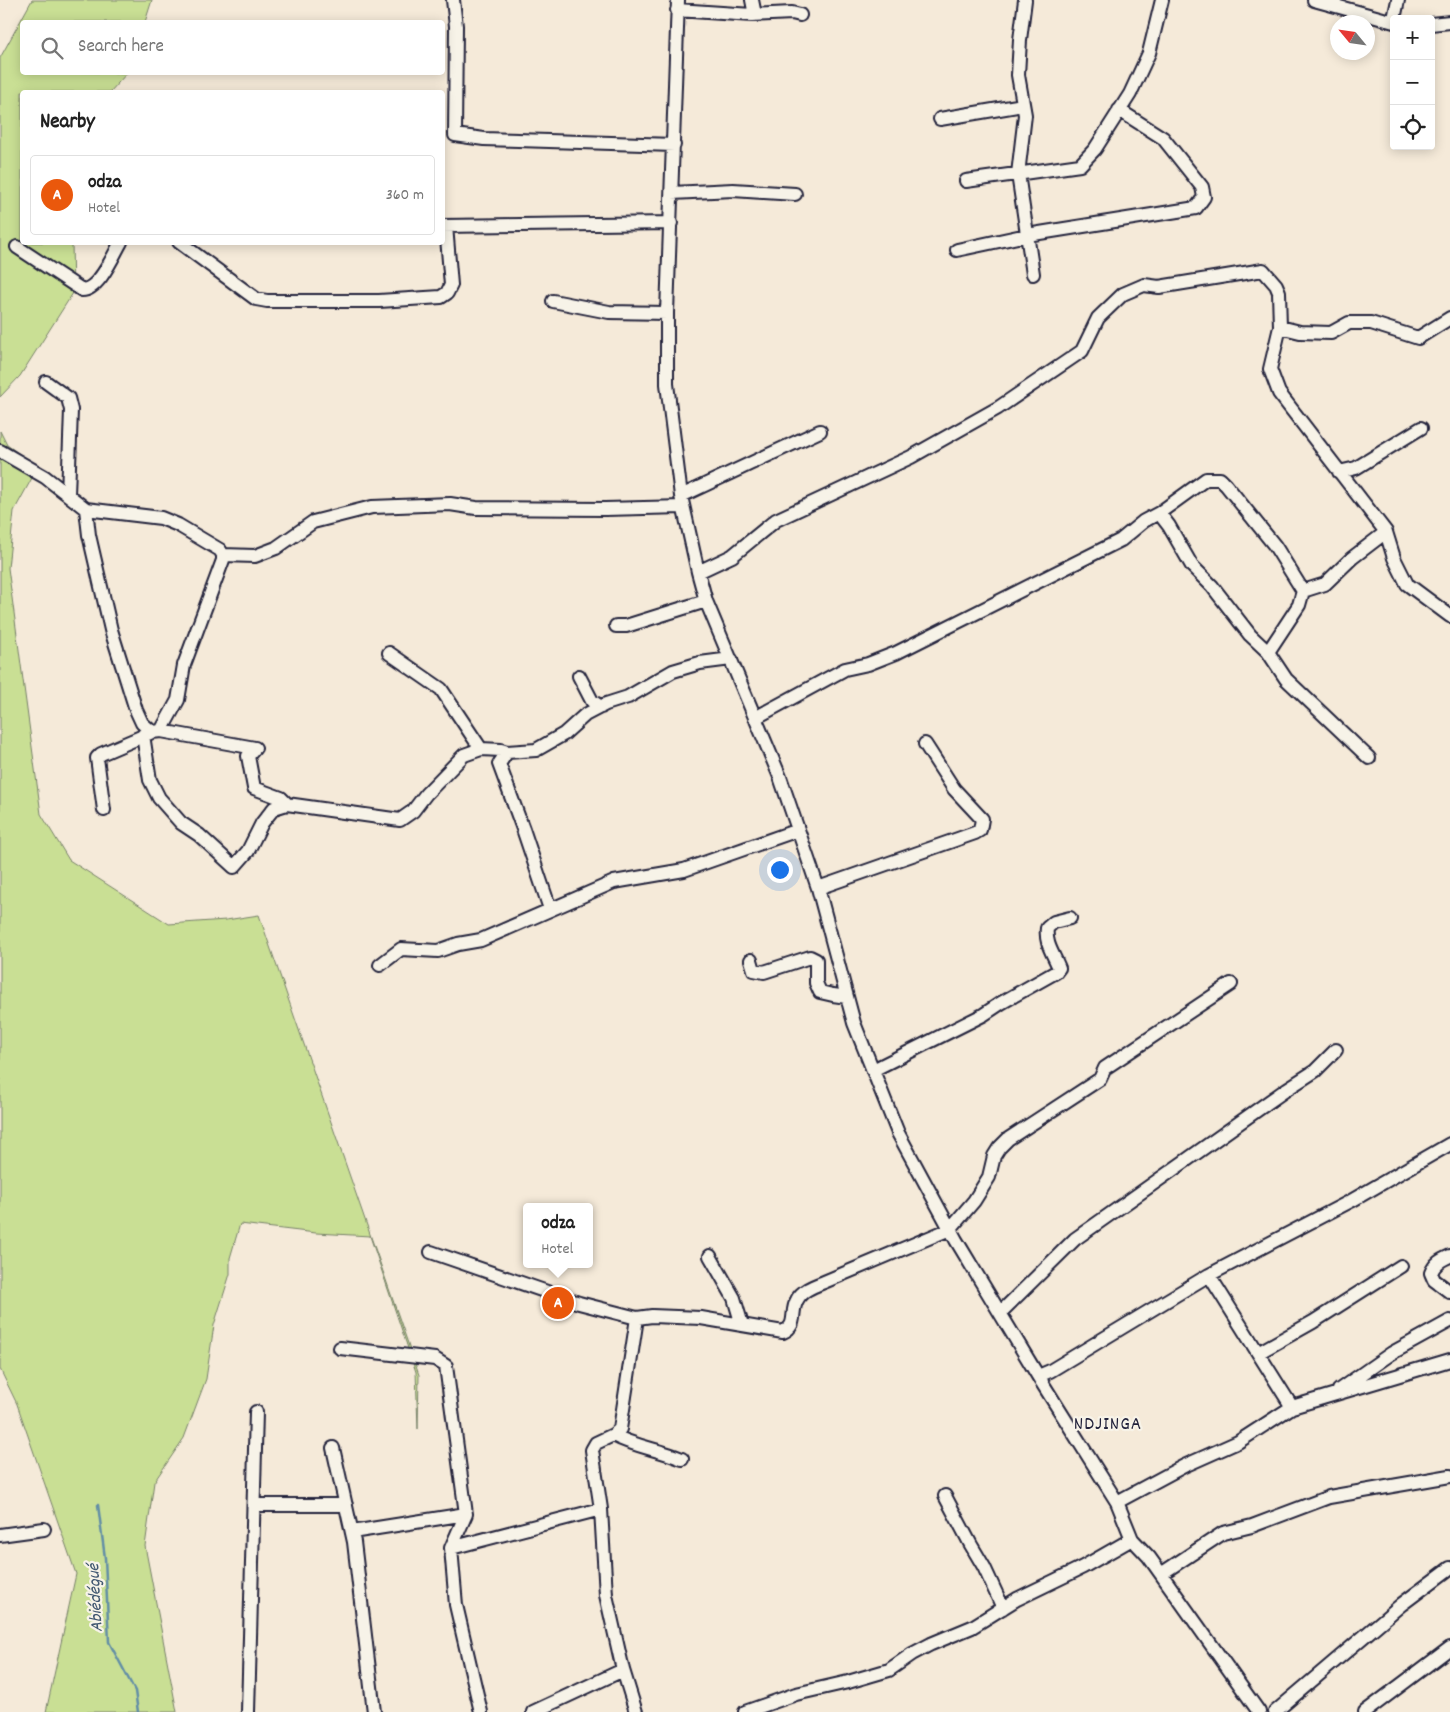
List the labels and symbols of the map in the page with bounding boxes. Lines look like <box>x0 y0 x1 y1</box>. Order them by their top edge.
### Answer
north arrow <box>1330 15 1375 60</box>
your location <box>767 857 793 883</box>
pin: A <box>542 1284 574 1322</box>
district label: NDJINGA <box>1074 1412 1142 1439</box>
water label: Abiédégué <box>82 1561 111 1633</box>

